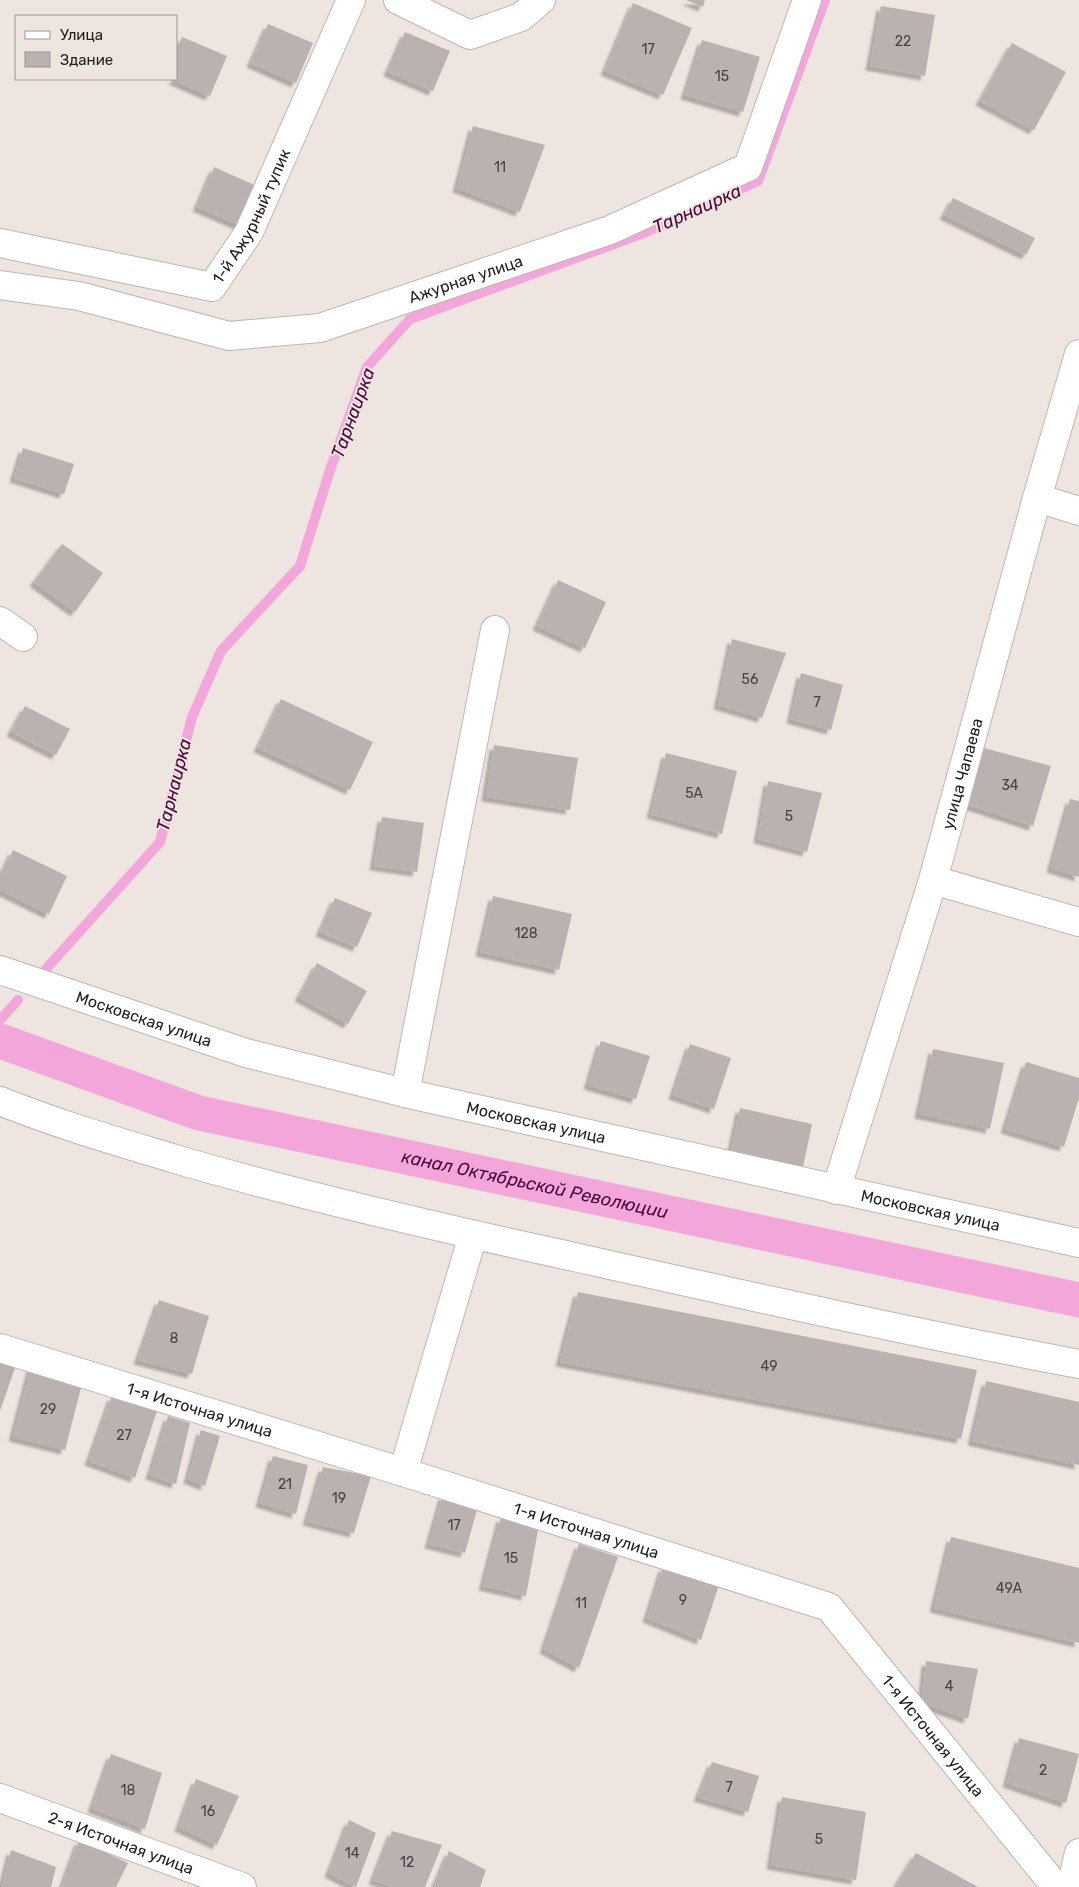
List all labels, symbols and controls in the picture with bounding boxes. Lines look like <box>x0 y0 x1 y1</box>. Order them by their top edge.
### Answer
legend <box>15 15 178 80</box>
text: Улица <box>60 26 103 44</box>
house number: 22 <box>895 33 911 50</box>
house number: 17 <box>641 41 655 58</box>
text: Здание <box>60 51 113 69</box>
house number: 15 <box>715 68 729 85</box>
street label: 1-й Ажурный тупик <box>208 146 295 287</box>
house number: 11 <box>494 159 506 176</box>
water label: Тарнаирка <box>649 180 745 238</box>
street label: Ажурная улица <box>406 251 525 307</box>
water label: Тарнаирка <box>326 364 380 461</box>
house number: 56 <box>742 671 758 688</box>
house number: 7 <box>813 694 821 711</box>
street label: улица Чапаева <box>938 716 987 832</box>
water label: Тарнаирка <box>152 736 196 834</box>
house number: 34 <box>1001 777 1019 794</box>
house number: 5А <box>685 785 703 802</box>
house number: 5 <box>785 808 793 825</box>
house number: 128 <box>514 925 538 942</box>
street label: Московская улица <box>74 987 214 1051</box>
street label: Московская улица <box>465 1098 608 1147</box>
water label: канал Октябрьской Революции <box>400 1145 670 1223</box>
street label: Московская улица <box>859 1186 1002 1235</box>
house number: 8 <box>170 1330 179 1347</box>
house number: 49 <box>761 1358 777 1375</box>
street label: 1-я Источная улица <box>124 1379 275 1441</box>
house number: 29 <box>40 1401 56 1418</box>
house number: 27 <box>116 1427 132 1444</box>
house number: 21 <box>278 1476 292 1493</box>
house number: 19 <box>332 1490 346 1507</box>
street label: 1-я Источная улица <box>511 1499 661 1563</box>
house number: 17 <box>447 1517 461 1534</box>
house number: 15 <box>504 1550 518 1567</box>
house number: 49А <box>996 1580 1023 1597</box>
house number: 9 <box>679 1592 687 1609</box>
house number: 11 <box>575 1595 587 1612</box>
street label: 1-я Источная улица <box>878 1671 988 1801</box>
house number: 4 <box>945 1678 954 1695</box>
house number: 2 <box>1039 1762 1047 1779</box>
house number: 7 <box>725 1779 733 1796</box>
house number: 18 <box>121 1782 136 1799</box>
house number: 16 <box>201 1803 215 1820</box>
street label: 2-я Источная улица <box>46 1808 196 1878</box>
house number: 5 <box>815 1831 823 1848</box>
house number: 14 <box>345 1845 360 1862</box>
house number: 12 <box>400 1854 414 1871</box>

